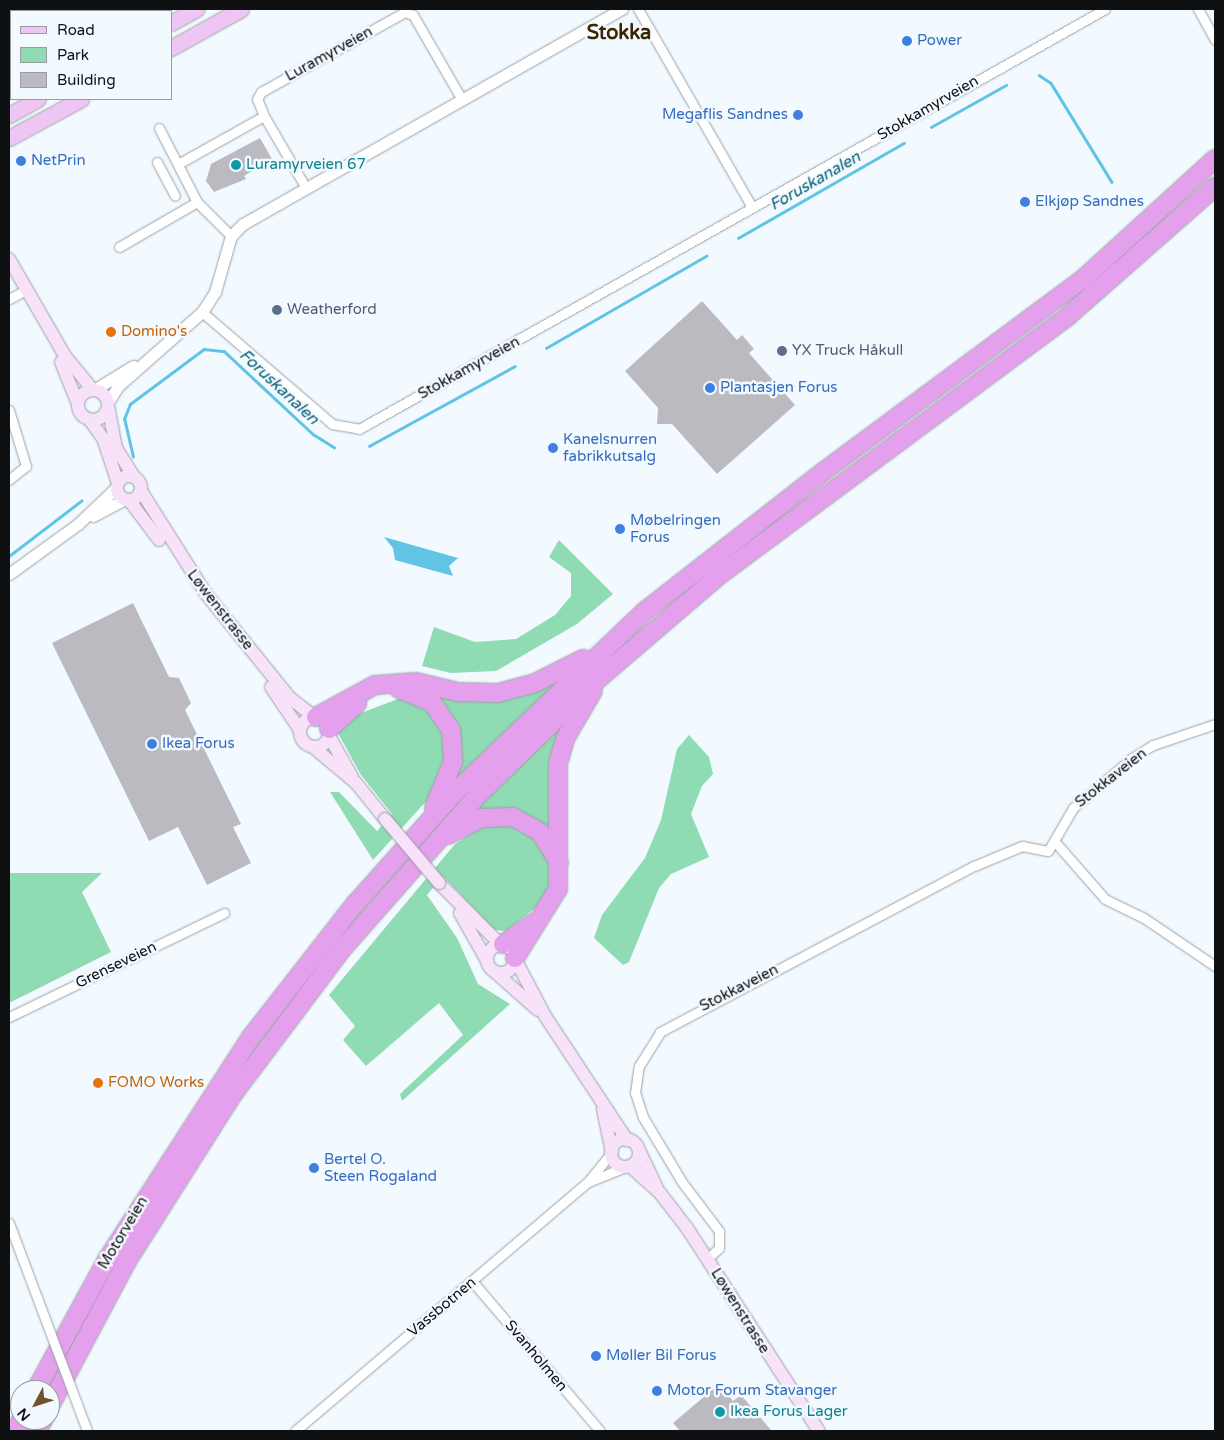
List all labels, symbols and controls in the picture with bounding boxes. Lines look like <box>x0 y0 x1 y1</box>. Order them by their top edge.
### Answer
legend <box>10 10 172 100</box>
text: Road <box>57 21 95 39</box>
district label: Stokka <box>587 21 651 45</box>
street label: Luramyrveien <box>282 23 376 85</box>
place label: Power <box>917 32 962 50</box>
marker: Power <box>901 35 913 47</box>
text: Park <box>57 46 89 64</box>
text: Building <box>57 71 116 89</box>
street label: Stokkamyrveien <box>874 72 982 144</box>
place label: Megaflis Sandnes <box>662 106 788 124</box>
marker: Megaflis Sandnes <box>792 109 804 121</box>
water label: Foruskanalen <box>766 147 864 215</box>
place label: NetPrin <box>31 152 86 170</box>
marker: NetPrin <box>15 155 27 167</box>
place label: Luramyrveien 67 <box>246 156 366 174</box>
marker: Luramyrveien 67 <box>230 159 242 171</box>
place label: Elkjøp Sandnes <box>1035 193 1144 211</box>
marker: Elkjøp Sandnes <box>1019 196 1031 208</box>
place label: Weatherford <box>287 301 377 319</box>
marker: Weatherford <box>271 304 283 316</box>
place label: Domino's <box>121 323 187 341</box>
marker: Domino's <box>105 326 117 338</box>
street label: Stokkamyrveien <box>415 333 523 403</box>
place label: YX Truck Håkull <box>792 342 903 360</box>
water label: Foruskanalen <box>235 345 323 429</box>
marker: YX Truck Håkull <box>776 345 788 357</box>
place label: Plantasjen Forus <box>720 379 838 397</box>
marker: Plantasjen Forus <box>704 382 716 394</box>
place label: Kanelsnurren fabrikkutsalg <box>563 430 657 465</box>
marker: Kanelsnurren fabrikkutsalg <box>547 442 559 454</box>
place label: Møbelringen Forus <box>630 511 721 546</box>
marker: Møbelringen Forus <box>614 523 626 535</box>
street label: Løwenstrasse <box>183 566 257 654</box>
place label: Ikea Forus <box>162 735 235 753</box>
marker: Ikea Forus <box>146 738 158 750</box>
street label: Stokkaveien <box>1072 744 1150 812</box>
street label: Grenseveien <box>73 938 159 992</box>
street label: Stokkaveien <box>697 960 781 1016</box>
place label: FOMO Works <box>108 1074 204 1092</box>
marker: FOMO Works <box>92 1077 104 1089</box>
place label: Bertel O. Steen Rogaland <box>324 1150 437 1185</box>
marker: Bertel O. Steen Rogaland <box>308 1162 320 1174</box>
street label: Motorveien <box>94 1193 152 1273</box>
street label: Løwenstrasse <box>707 1265 773 1357</box>
street label: Vassbotnen <box>404 1273 480 1341</box>
street label: Svanholmen <box>501 1317 571 1395</box>
place label: Møller Bil Forus <box>606 1347 716 1365</box>
marker: Møller Bil Forus <box>590 1350 602 1362</box>
north arrow <box>10 1380 60 1430</box>
place label: Motor Forum Stavanger <box>667 1382 837 1400</box>
marker: Motor Forum Stavanger <box>651 1385 663 1397</box>
place label: Ikea Forus Lager <box>730 1403 847 1421</box>
text: N <box>14 1405 34 1424</box>
marker: Ikea Forus Lager <box>714 1406 726 1418</box>

